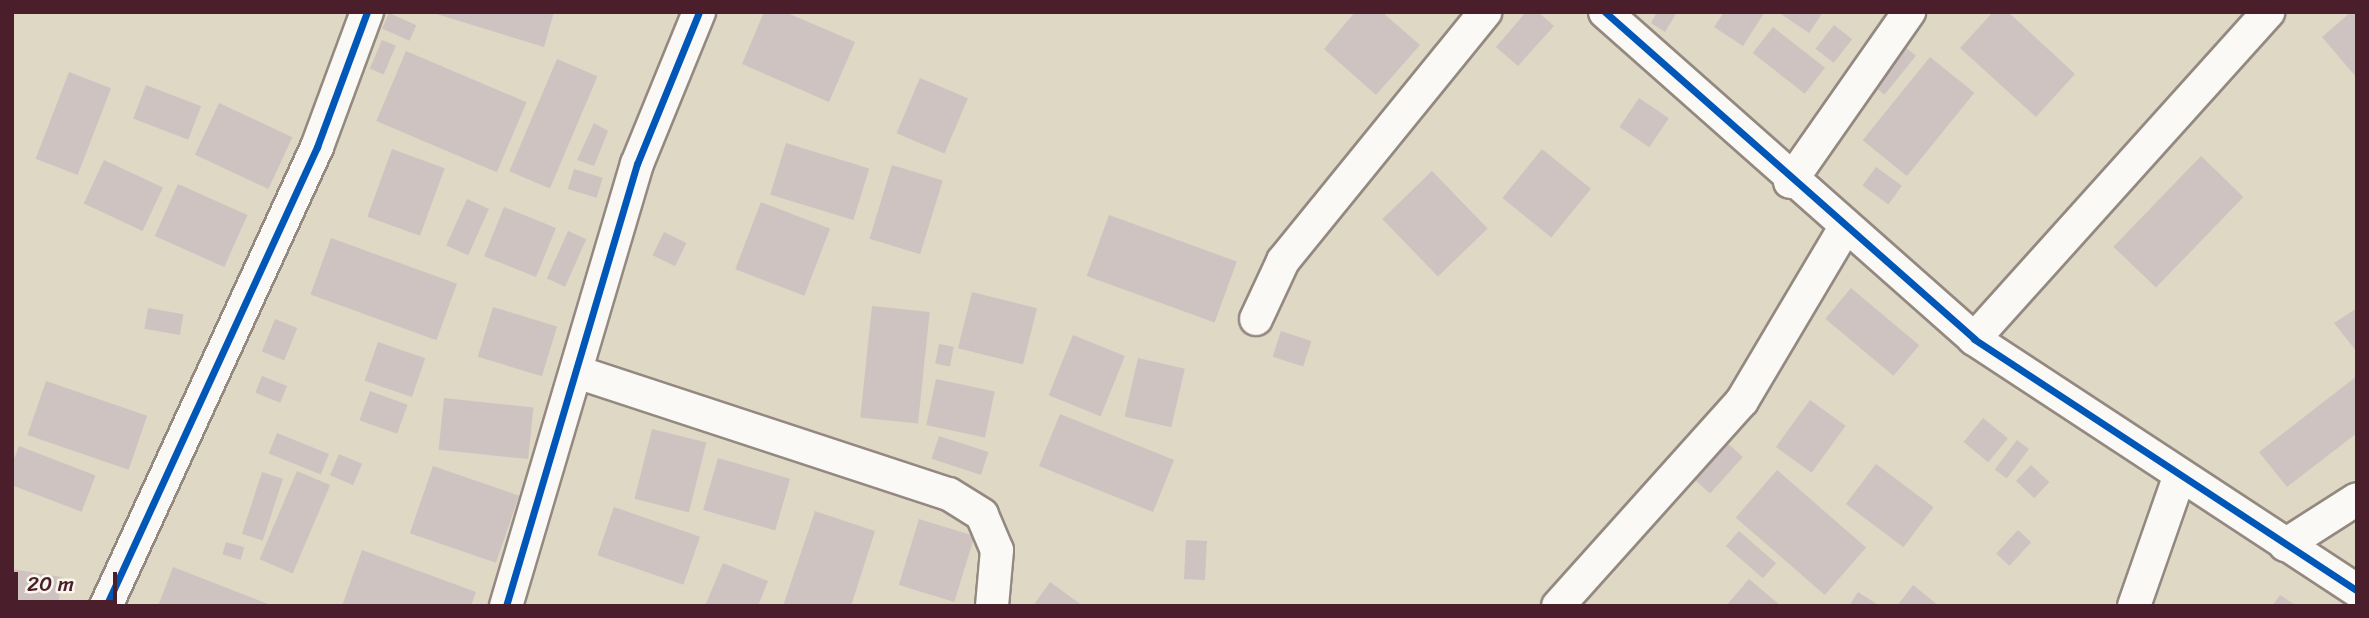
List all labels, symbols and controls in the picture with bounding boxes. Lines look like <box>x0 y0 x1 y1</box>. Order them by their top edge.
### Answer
scale bar <box>18 558 121 602</box>
text: 20 m <box>27 565 74 603</box>

